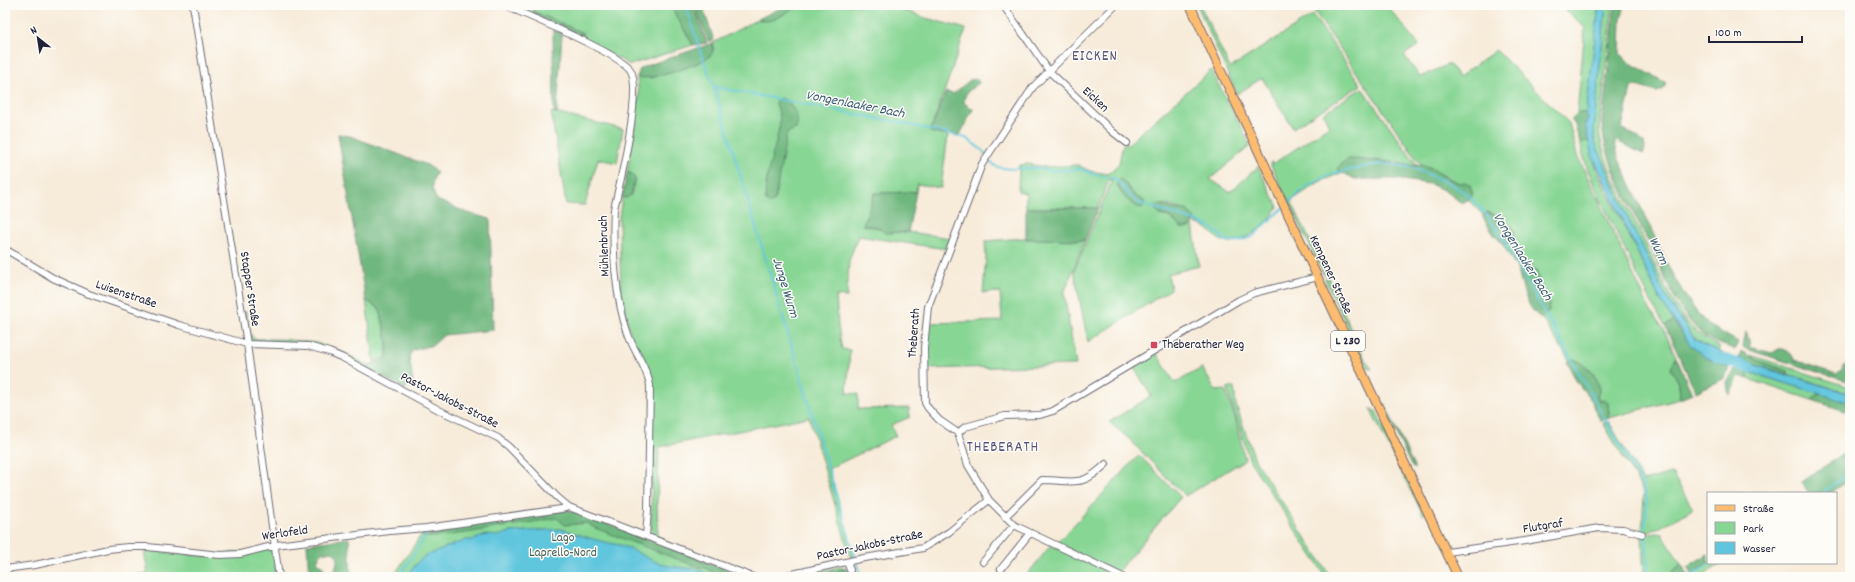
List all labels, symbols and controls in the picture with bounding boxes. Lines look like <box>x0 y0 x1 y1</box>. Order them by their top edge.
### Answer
north arrow <box>18 18 58 58</box>
scale bar <box>1709 18 1802 44</box>
text: N <box>28 23 41 39</box>
text: 100 m <box>1715 25 1742 42</box>
district label: EICKEN <box>1072 46 1118 68</box>
street label: Eicken <box>1077 83 1113 117</box>
water label: Vongenlaaker Bach <box>804 86 907 124</box>
water label: Vongenlaaker Bach <box>1487 209 1557 305</box>
street label: Mühlenbruch <box>594 215 616 277</box>
street label: Kempener Straße <box>1303 232 1357 318</box>
water label: Wurm <box>1643 234 1673 269</box>
street label: Stapper Straße <box>234 250 264 328</box>
water label: Junge Wurm <box>766 255 804 321</box>
street label: Luisenstraße <box>93 276 159 314</box>
street label: Theberath <box>904 307 926 359</box>
road number: L 230 <box>1331 331 1365 351</box>
place label: Theberather Weg <box>1162 336 1245 355</box>
marker: Theberather Weg <box>1149 340 1159 350</box>
street label: Pastor-Jakobs-Straße <box>396 368 502 434</box>
district label: THEBERATH <box>967 437 1039 459</box>
legend <box>1707 492 1837 564</box>
text: Straße <box>1743 501 1774 518</box>
street label: Flutgraf <box>1522 514 1565 540</box>
street label: Werlofeld <box>261 521 309 547</box>
text: Park <box>1743 521 1764 538</box>
street label: Pastor-Jakobs-Straße <box>815 525 925 567</box>
park label: Lago Laprello-Nord <box>529 529 597 563</box>
text: Wasser <box>1743 541 1776 558</box>

